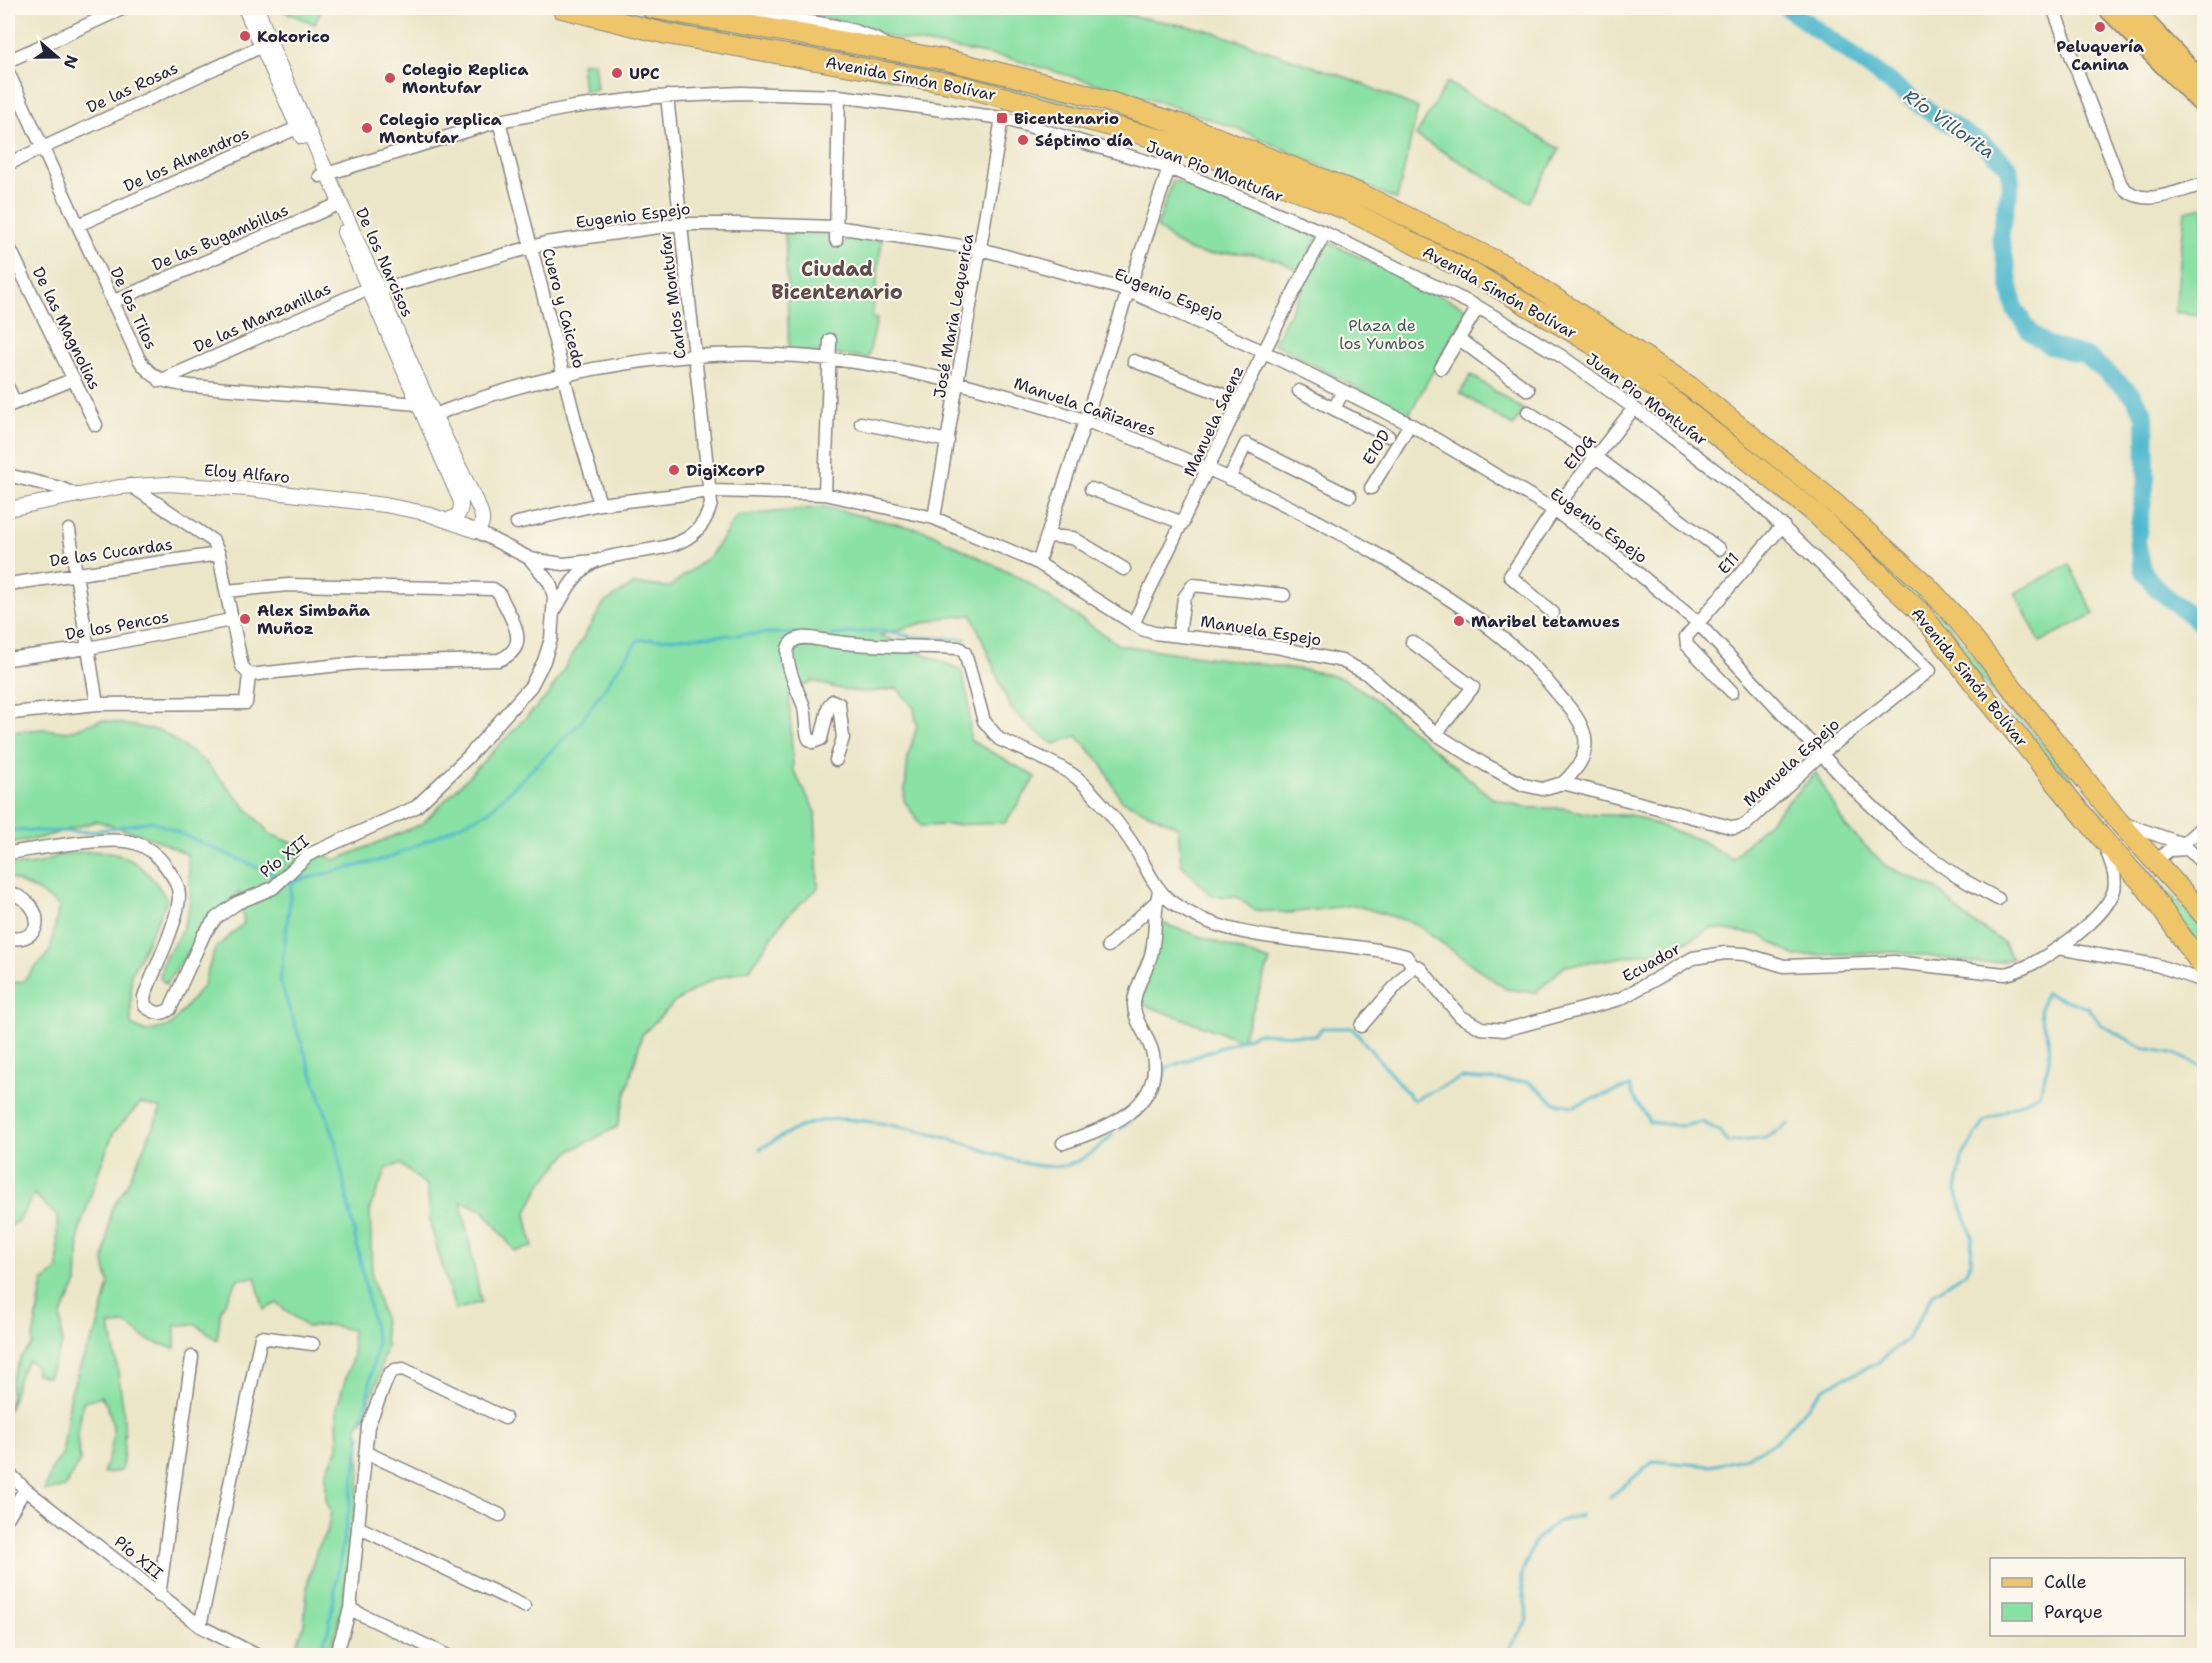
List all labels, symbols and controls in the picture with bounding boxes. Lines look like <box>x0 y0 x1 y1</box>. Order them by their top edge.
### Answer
marker: Peluquería Canina <box>2093 20 2107 34</box>
place label: Kokorico <box>257 26 330 47</box>
north arrow <box>27 27 87 87</box>
marker: Kokorico <box>238 29 252 43</box>
place label: Peluquería Canina <box>2056 36 2144 75</box>
text: N <box>59 52 83 72</box>
street label: Avenida Simón Bolívar <box>824 52 998 105</box>
street label: De las Rosas <box>83 57 181 118</box>
place label: Colegio Replica Montufar <box>402 59 528 98</box>
place label: UPC <box>629 63 660 84</box>
marker: UPC <box>610 66 624 80</box>
marker: Colegio Replica Montufar <box>383 71 397 85</box>
water label: Río Villorita <box>1899 84 1999 164</box>
place label: Bicentenario <box>1014 108 1119 129</box>
place label: Colegio replica Montufar <box>379 109 502 148</box>
marker: Bicentenario <box>995 111 1009 125</box>
marker: Colegio replica Montufar <box>360 121 374 135</box>
street label: De los Almendros <box>120 122 252 197</box>
place label: Séptimo día <box>1035 130 1133 151</box>
marker: Séptimo día <box>1016 133 1030 147</box>
street label: Juan Pio Montufar <box>1143 136 1286 207</box>
street label: Eugenio Espejo <box>575 198 692 233</box>
street label: De las Bugambillas <box>149 199 292 276</box>
street label: De los Narcisos <box>351 204 418 320</box>
street label: Carlos Montufar <box>654 232 691 360</box>
street label: José Maria Lequerica <box>929 232 978 400</box>
street label: Avenida Simón Bolívar <box>1419 241 1581 344</box>
street label: Cuero y Caicedo <box>537 246 590 371</box>
district label: Ciudad Bicentenario <box>771 256 903 305</box>
street label: De las Magnolias <box>28 263 105 393</box>
street label: Eugenio Espejo <box>1111 263 1226 326</box>
street label: De los Tilos <box>105 264 162 353</box>
street label: De las Manzanillas <box>190 278 334 357</box>
park label: Plaza de los Yumbos <box>1339 315 1425 354</box>
street label: Juan Pio Montufar <box>1582 348 1712 451</box>
street label: Manuela Saenz <box>1179 362 1248 480</box>
street label: Manuela Cañizares <box>1011 372 1159 441</box>
street label: E10D <box>1358 426 1395 469</box>
street label: E10G <box>1559 431 1600 474</box>
street label: Eloy Alfaro <box>203 459 291 488</box>
place label: DigiXcorP <box>686 460 765 481</box>
marker: DigiXcorP <box>667 463 681 477</box>
street label: Eugenio Espejo <box>1546 483 1652 568</box>
street label: De las Cucardas <box>48 533 174 572</box>
street label: E11 <box>1713 548 1744 579</box>
place label: Alex Simbaña Muñoz <box>257 600 370 639</box>
street label: Avenida Simón Bolívar <box>1907 603 2032 751</box>
street label: De los Pencos <box>64 606 171 645</box>
street label: Manuela Espejo <box>1199 611 1323 650</box>
place label: Maribel tetamues <box>1471 611 1620 632</box>
marker: Alex Simbaña Muñoz <box>238 612 252 626</box>
marker: Maribel tetamues <box>1452 614 1466 628</box>
street label: Manuela Espejo <box>1739 714 1844 811</box>
street label: Pío XII <box>255 830 313 882</box>
street label: Ecuador <box>1619 938 1684 987</box>
street label: Pío XII <box>110 1531 167 1584</box>
legend <box>1990 1558 2185 1636</box>
text: Calle <box>2044 1570 2087 1594</box>
text: Parque <box>2044 1600 2103 1624</box>

